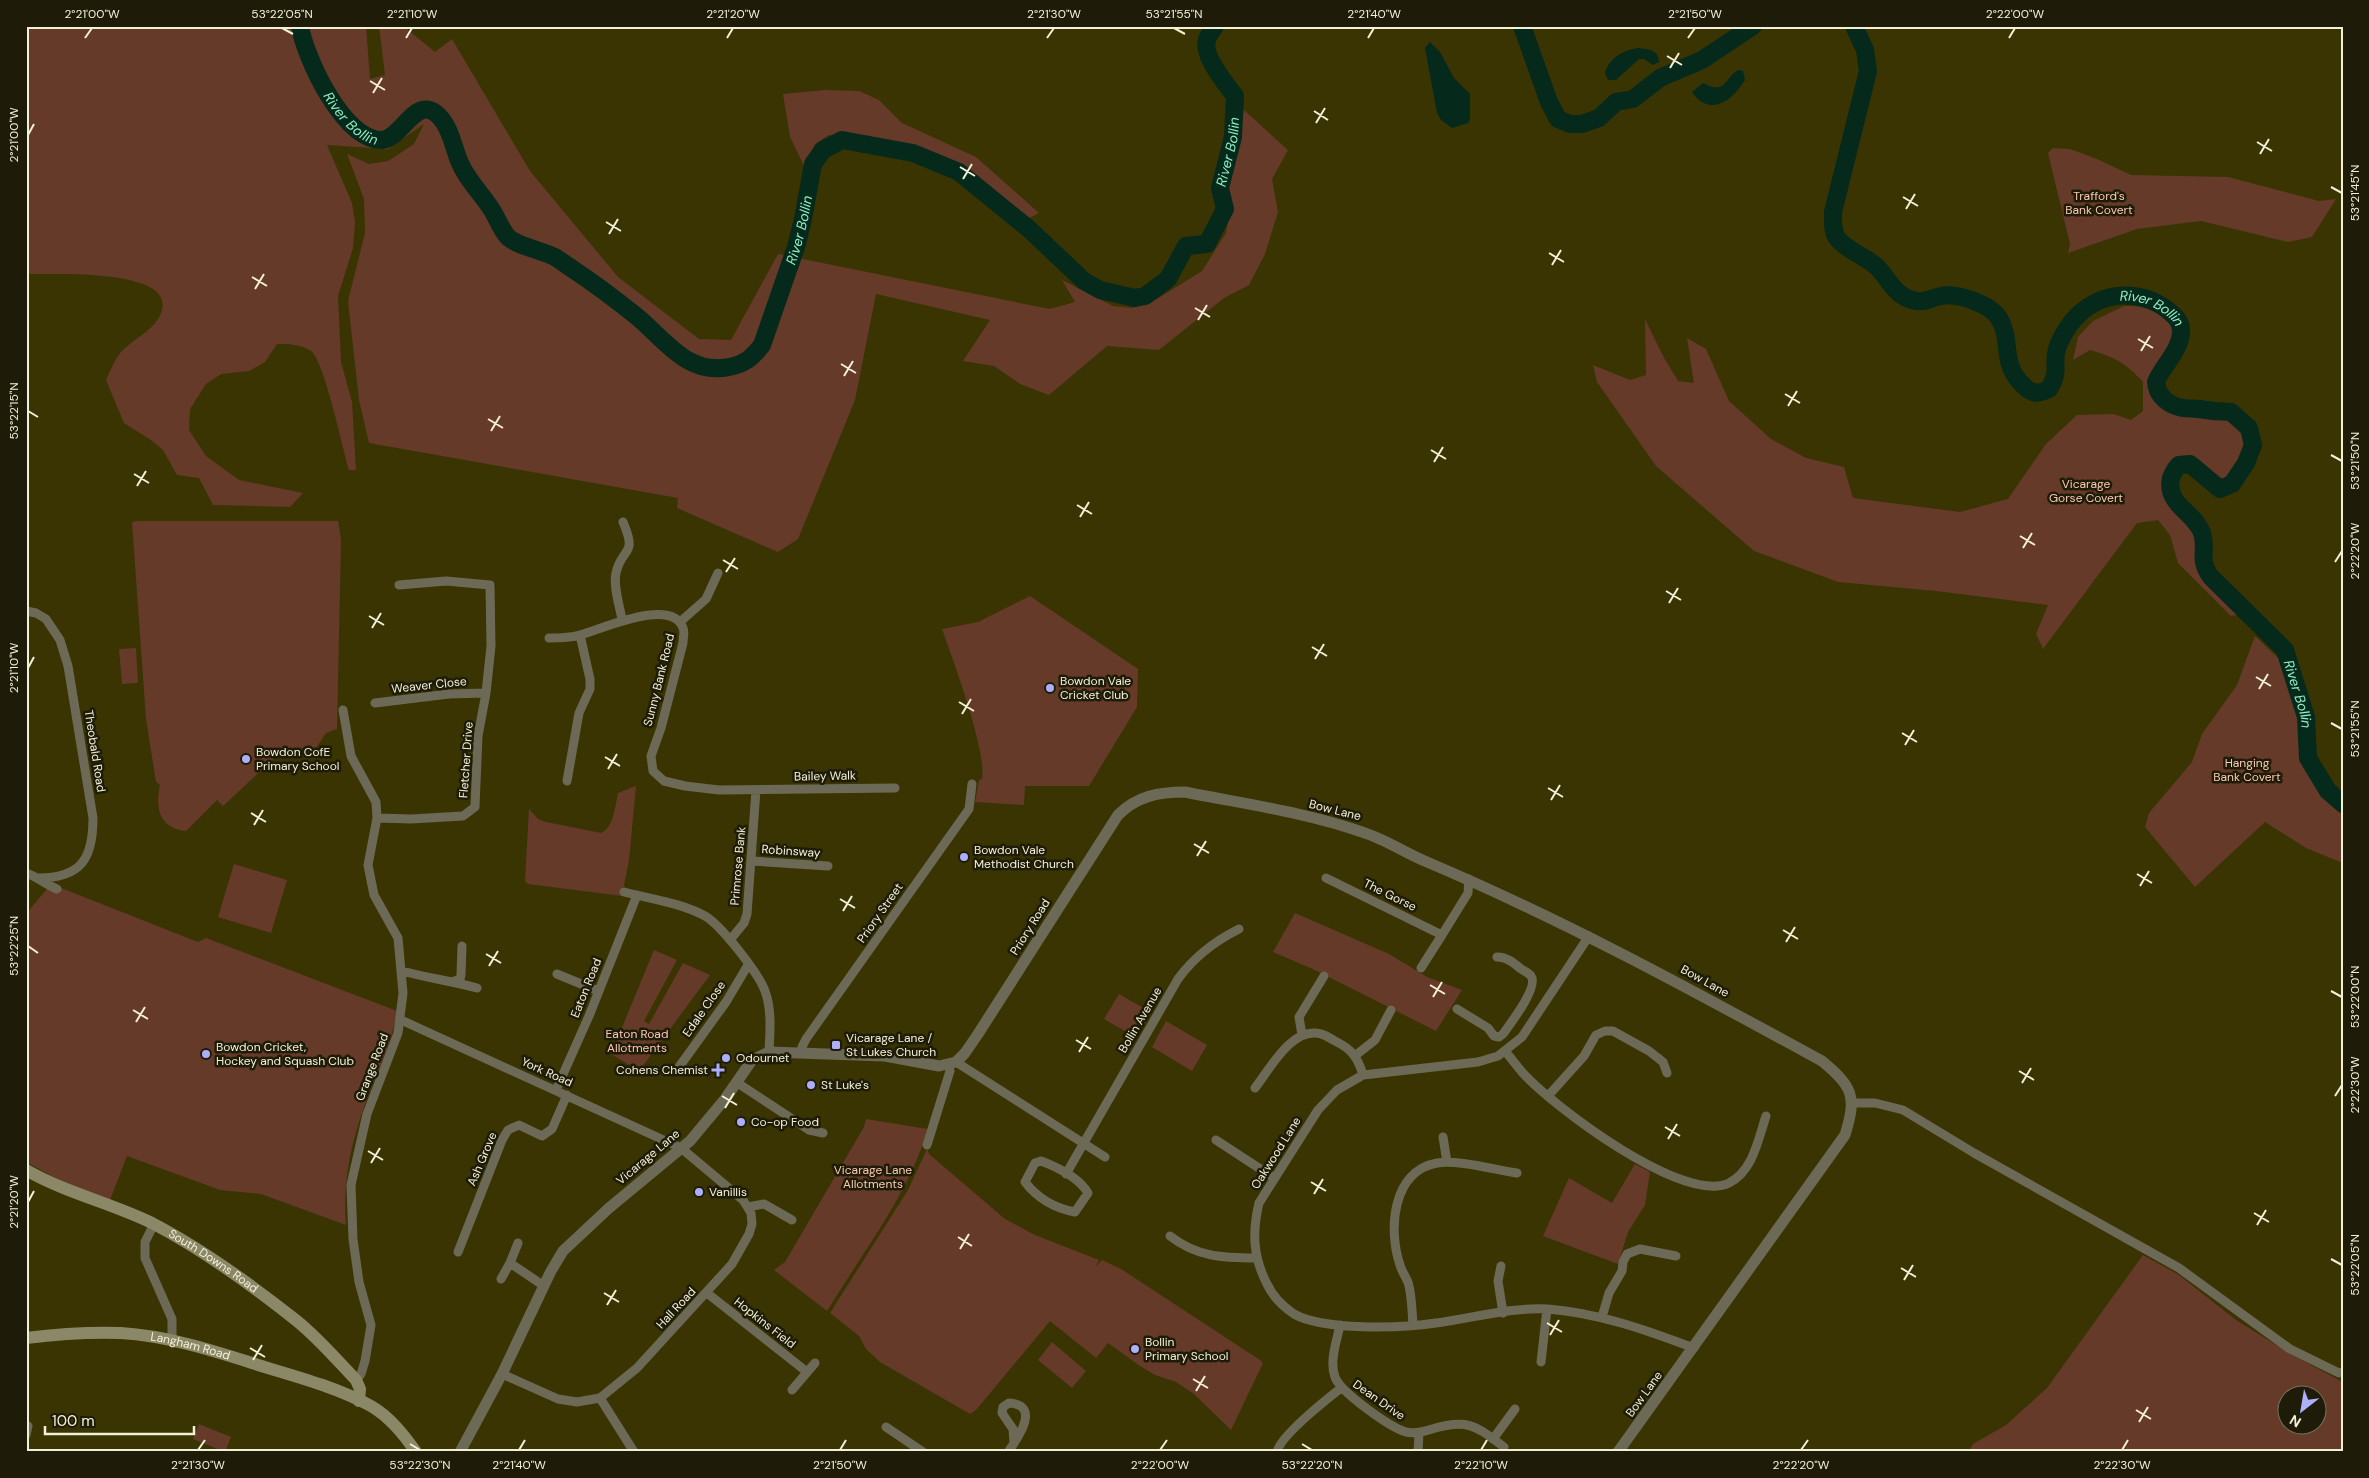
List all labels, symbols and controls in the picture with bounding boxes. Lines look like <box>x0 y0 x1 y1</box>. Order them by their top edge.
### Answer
text: 2°21'00"W <box>64 6 120 22</box>
text: 53°22'05"N <box>251 6 313 22</box>
text: 2°21'10"W <box>387 6 438 22</box>
text: 2°21'20"W <box>706 6 760 22</box>
text: 2°21'30"W <box>1027 6 1081 22</box>
text: 53°21'55"N <box>1146 6 1202 22</box>
text: 2°21'40"W <box>1347 6 1401 22</box>
text: 2°21'50"W <box>1668 6 1722 22</box>
text: 2°22'00"W <box>1986 6 2045 22</box>
water label: River Bollin <box>320 88 380 149</box>
text: 2°21'00"W <box>6 107 22 163</box>
water label: River Bollin <box>1212 117 1243 188</box>
text: 53°21'45"N <box>2347 165 2363 221</box>
park label: Trafford's Bank Covert <box>2065 188 2133 218</box>
water label: River Bollin <box>782 194 816 267</box>
water label: River Bollin <box>2119 286 2188 329</box>
text: 53°22'15"N <box>6 383 22 439</box>
text: 53°21'50"N <box>2347 432 2363 490</box>
park label: Vicarage Gorse Covert <box>2049 476 2123 506</box>
text: 2°22'20"W <box>2347 522 2363 579</box>
street label: Sunny Bank Road <box>640 632 678 728</box>
text: 2°21'10"W <box>6 642 22 693</box>
water label: River Bollin <box>2280 657 2316 729</box>
street label: Weaver Close <box>390 673 468 697</box>
place label: Bowdon Vale Cricket Club <box>1060 673 1131 703</box>
marker: Bowdon Vale Cricket Club <box>1044 682 1056 694</box>
text: 53°21'55"N <box>2347 701 2363 757</box>
street label: Theobald Road <box>81 709 109 793</box>
street label: Fletcher Drive <box>455 721 477 799</box>
place label: Bowdon CofE Primary School <box>256 744 339 774</box>
marker: Bowdon CofE Primary School <box>240 753 252 765</box>
park label: Hanging Bank Covert <box>2213 755 2281 785</box>
street label: Bailey Walk <box>794 767 856 785</box>
street label: Bow Lane <box>1307 796 1363 824</box>
street label: Primrose Bank <box>727 826 749 906</box>
street label: Robinsway <box>761 841 821 861</box>
place label: Bowdon Vale Methodist Church <box>974 842 1074 872</box>
marker: Bowdon Vale Methodist Church <box>958 851 970 863</box>
street label: The Gorse <box>1361 875 1419 915</box>
street label: Priory Street <box>853 880 907 946</box>
street label: Priory Road <box>1006 896 1054 958</box>
text: 53°22'25"N <box>6 916 22 976</box>
street label: Eaton Road <box>567 956 605 1020</box>
street label: Bow Lane <box>1678 961 1732 1001</box>
text: 53°22'00"N <box>2347 966 2363 1028</box>
street label: Edale Close <box>679 978 729 1040</box>
street label: Bollin Avenue <box>1115 984 1165 1056</box>
park label: Eaton Road Allotments <box>606 1026 668 1056</box>
place label: Vicarage Lane / St Lukes Church <box>846 1030 936 1060</box>
street label: Grange Road <box>352 1031 392 1103</box>
place label: Bowdon Cricket, Hockey and Squash Club <box>216 1039 354 1069</box>
marker: Vicarage Lane / St Lukes Church <box>830 1039 842 1051</box>
marker: Bowdon Cricket, Hockey and Squash Club <box>200 1048 212 1060</box>
place label: Odournet <box>736 1050 790 1066</box>
marker: Odournet <box>720 1052 732 1064</box>
street label: York Road <box>519 1054 575 1090</box>
text: 2°22'30"W <box>2347 1056 2363 1114</box>
place label: Cohens Chemist <box>616 1062 708 1078</box>
marker: Cohens Chemist <box>712 1064 724 1076</box>
place label: St Luke's <box>821 1077 869 1093</box>
marker: St Luke's <box>805 1079 817 1091</box>
place label: Co-op Food <box>751 1114 819 1130</box>
street label: Oakwood Lane <box>1247 1114 1305 1192</box>
marker: Co-op Food <box>735 1116 747 1128</box>
street label: Vicarage Lane <box>613 1126 683 1188</box>
street label: Ash Grove <box>463 1129 501 1188</box>
park label: Vicarage Lane Allotments <box>834 1162 912 1192</box>
text: 2°21'20"W <box>6 1175 22 1229</box>
place label: Vanillis <box>709 1184 747 1200</box>
marker: Vanillis <box>693 1186 705 1198</box>
street label: South Downs Road <box>166 1226 261 1296</box>
text: 53°22'05"N <box>2347 1234 2363 1296</box>
street label: Hall Road <box>653 1284 699 1332</box>
street label: Hopkins Field <box>731 1294 799 1352</box>
street label: Langham Road <box>149 1328 232 1364</box>
place label: Bollin Primary School <box>1145 1334 1228 1364</box>
marker: Bollin Primary School <box>1129 1343 1141 1355</box>
street label: Bow Lane <box>1622 1368 1666 1420</box>
street label: Dean Drive <box>1350 1376 1408 1424</box>
north arrow <box>2276 1386 2326 1436</box>
scale bar <box>45 1403 194 1435</box>
text: 100 m <box>52 1411 95 1431</box>
text: N <box>2286 1411 2304 1431</box>
text: 2°21'30"W <box>171 1457 225 1473</box>
text: 53°22'30"N <box>389 1457 451 1473</box>
text: 2°21'40"W <box>492 1457 546 1473</box>
text: 2°21'50"W <box>813 1457 867 1473</box>
text: 2°22'00"W <box>1131 1457 1190 1473</box>
text: 53°22'20"N <box>1281 1457 1343 1473</box>
text: 2°22'10"W <box>1454 1457 1508 1473</box>
text: 2°22'20"W <box>1773 1457 1830 1473</box>
text: 2°22'30"W <box>2093 1457 2151 1473</box>

